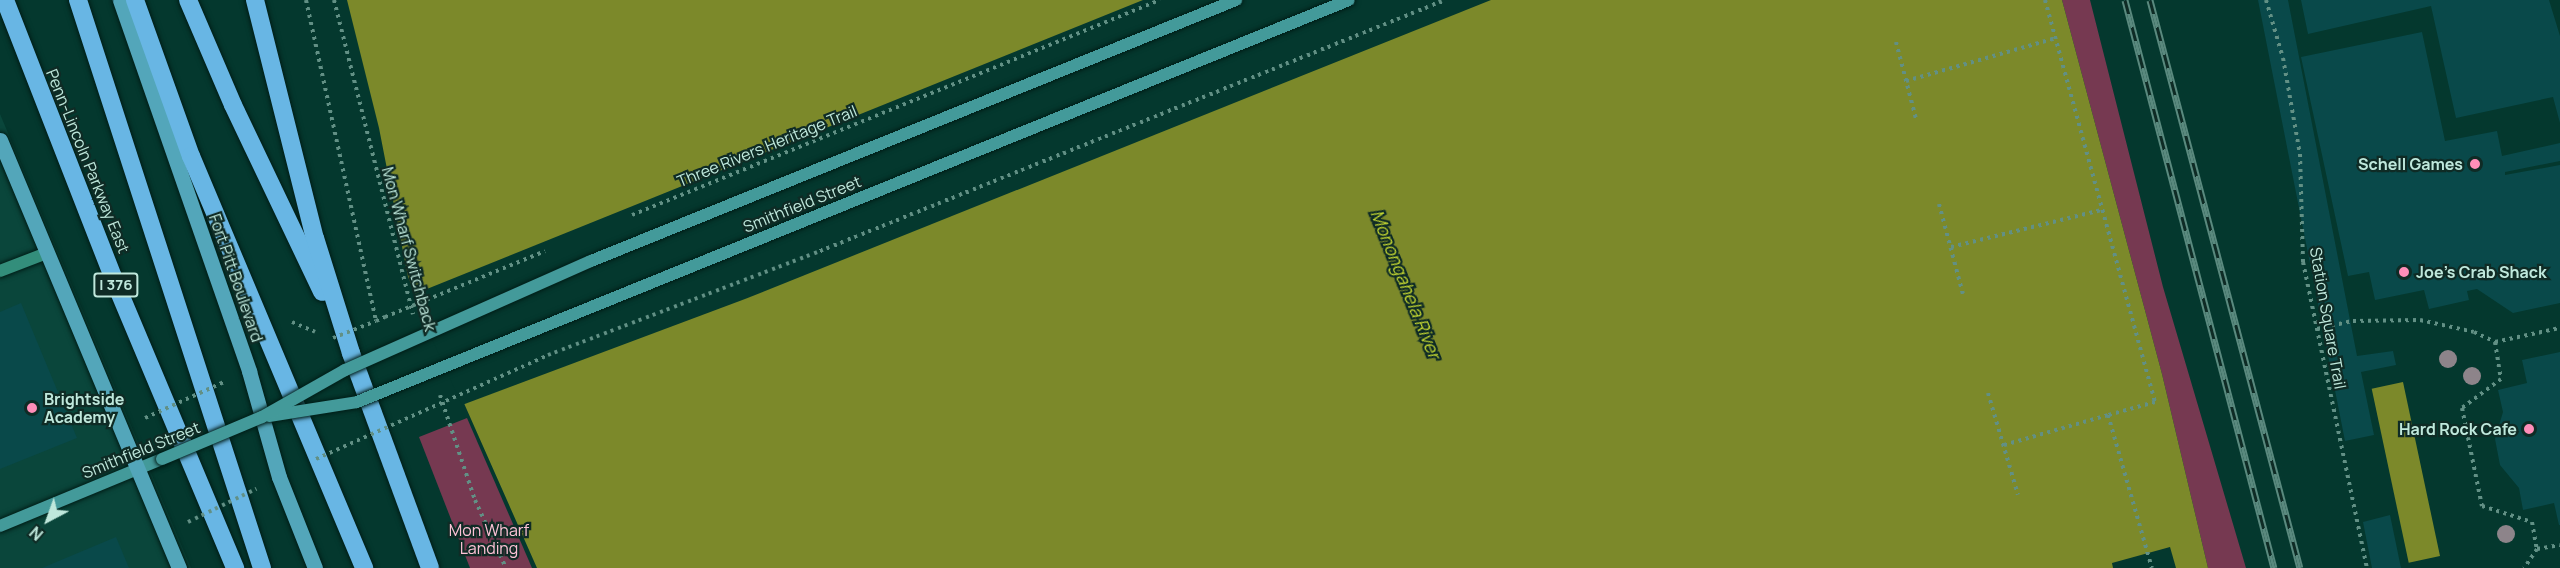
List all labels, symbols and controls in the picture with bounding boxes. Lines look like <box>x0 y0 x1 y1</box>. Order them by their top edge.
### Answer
street label: Penn-Lincoln Parkway East <box>42 66 134 256</box>
street label: Three Rivers Heritage Trail <box>674 101 860 191</box>
place label: Schell Games <box>2358 154 2463 174</box>
marker: Schell Games <box>2468 157 2482 171</box>
street label: Mon Wharf Switchback <box>378 165 440 333</box>
street label: Smithfield Street <box>740 172 864 236</box>
water label: Monongahela River <box>1366 206 1446 362</box>
street label: Fort Pitt Boulevard <box>205 211 267 345</box>
street label: Station Square Trail <box>2306 245 2350 391</box>
place label: Joe's Crab Shack <box>2416 262 2546 282</box>
marker: Joe's Crab Shack <box>2397 265 2411 279</box>
road number: I 376 <box>92 273 140 297</box>
place label: Brightside Academy <box>44 389 124 427</box>
marker: Brightside Academy <box>25 401 39 415</box>
street label: Smithfield Street <box>79 418 203 482</box>
place label: Hard Rock Cafe <box>2399 419 2517 439</box>
marker: Hard Rock Cafe <box>2522 422 2536 436</box>
north arrow <box>18 490 78 550</box>
park label: Mon Wharf Landing <box>449 520 529 558</box>
text: N <box>25 522 48 546</box>

